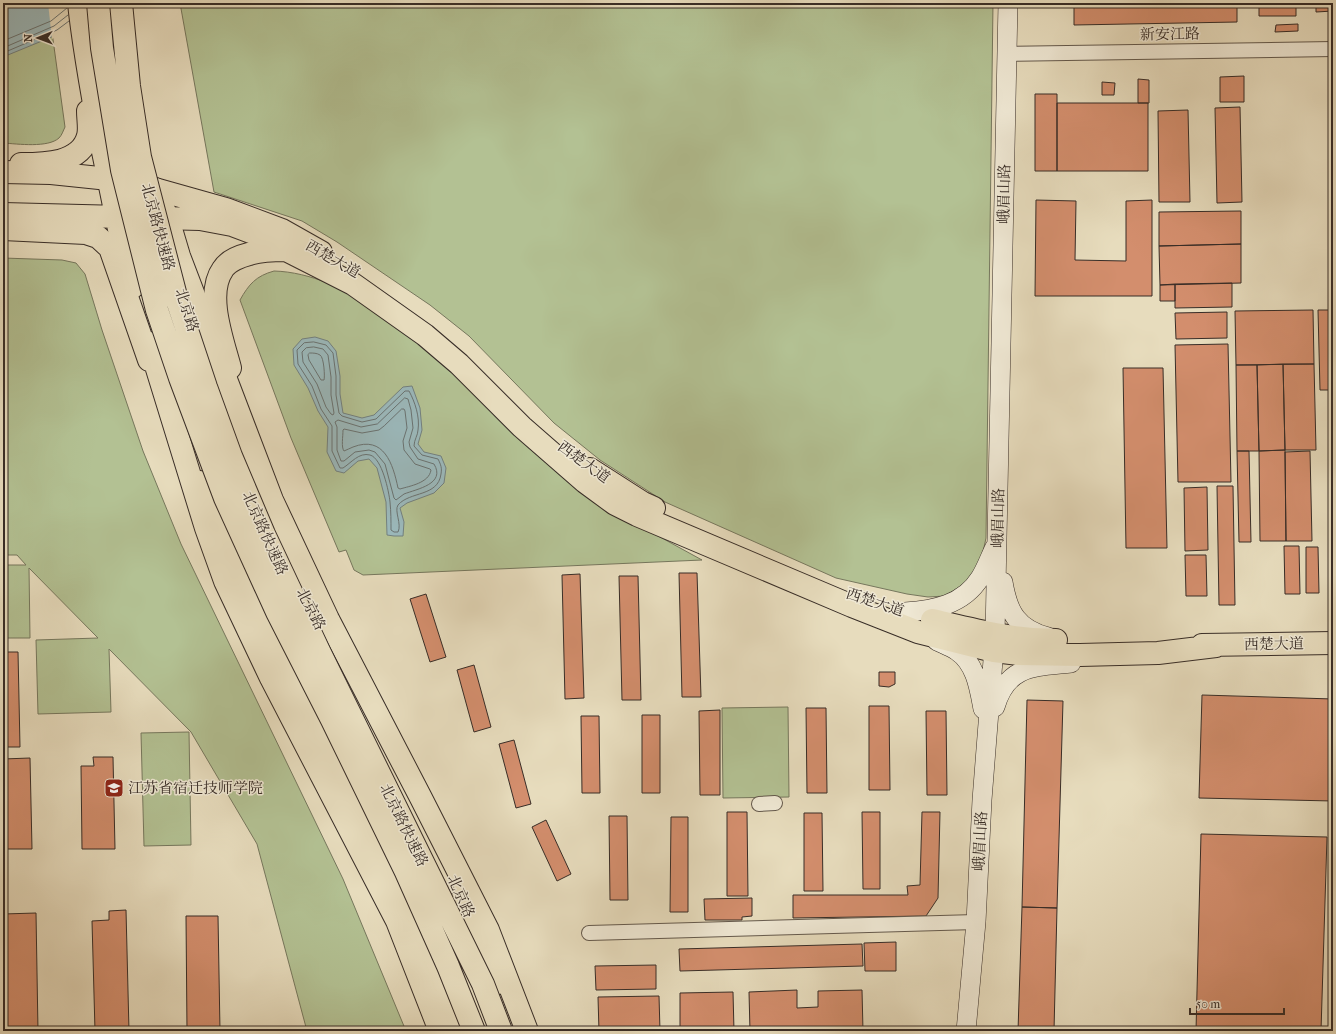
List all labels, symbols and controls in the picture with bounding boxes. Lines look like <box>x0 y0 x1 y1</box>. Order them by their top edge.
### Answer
north arrow <box>18 18 58 58</box>
street label: 新安江路 <box>1140 24 1200 44</box>
text: N <box>22 33 35 42</box>
street label: 峨眉山路 <box>994 164 1014 224</box>
street label: 北京路快速路 <box>138 181 178 273</box>
street label: 西楚大道 <box>303 236 363 282</box>
street label: 北京路 <box>171 286 203 334</box>
street label: 西楚大道 <box>554 437 614 487</box>
street label: 北京路快速路 <box>238 488 292 578</box>
street label: 峨眉山路 <box>988 488 1008 548</box>
street label: 西楚大道 <box>844 584 906 620</box>
street label: 北京路 <box>293 585 329 633</box>
street label: 西楚大道 <box>1244 634 1304 654</box>
school or university icon: 江苏省宿迁技师学院 <box>103 777 125 799</box>
place label: 江苏省宿迁技师学院 <box>128 779 263 797</box>
street label: 北京路快速路 <box>376 781 432 869</box>
street label: 峨眉山路 <box>969 811 991 871</box>
street label: 北京路 <box>444 872 478 920</box>
scale bar <box>1190 990 1284 1016</box>
text: 50 m <box>1196 997 1220 1011</box>

